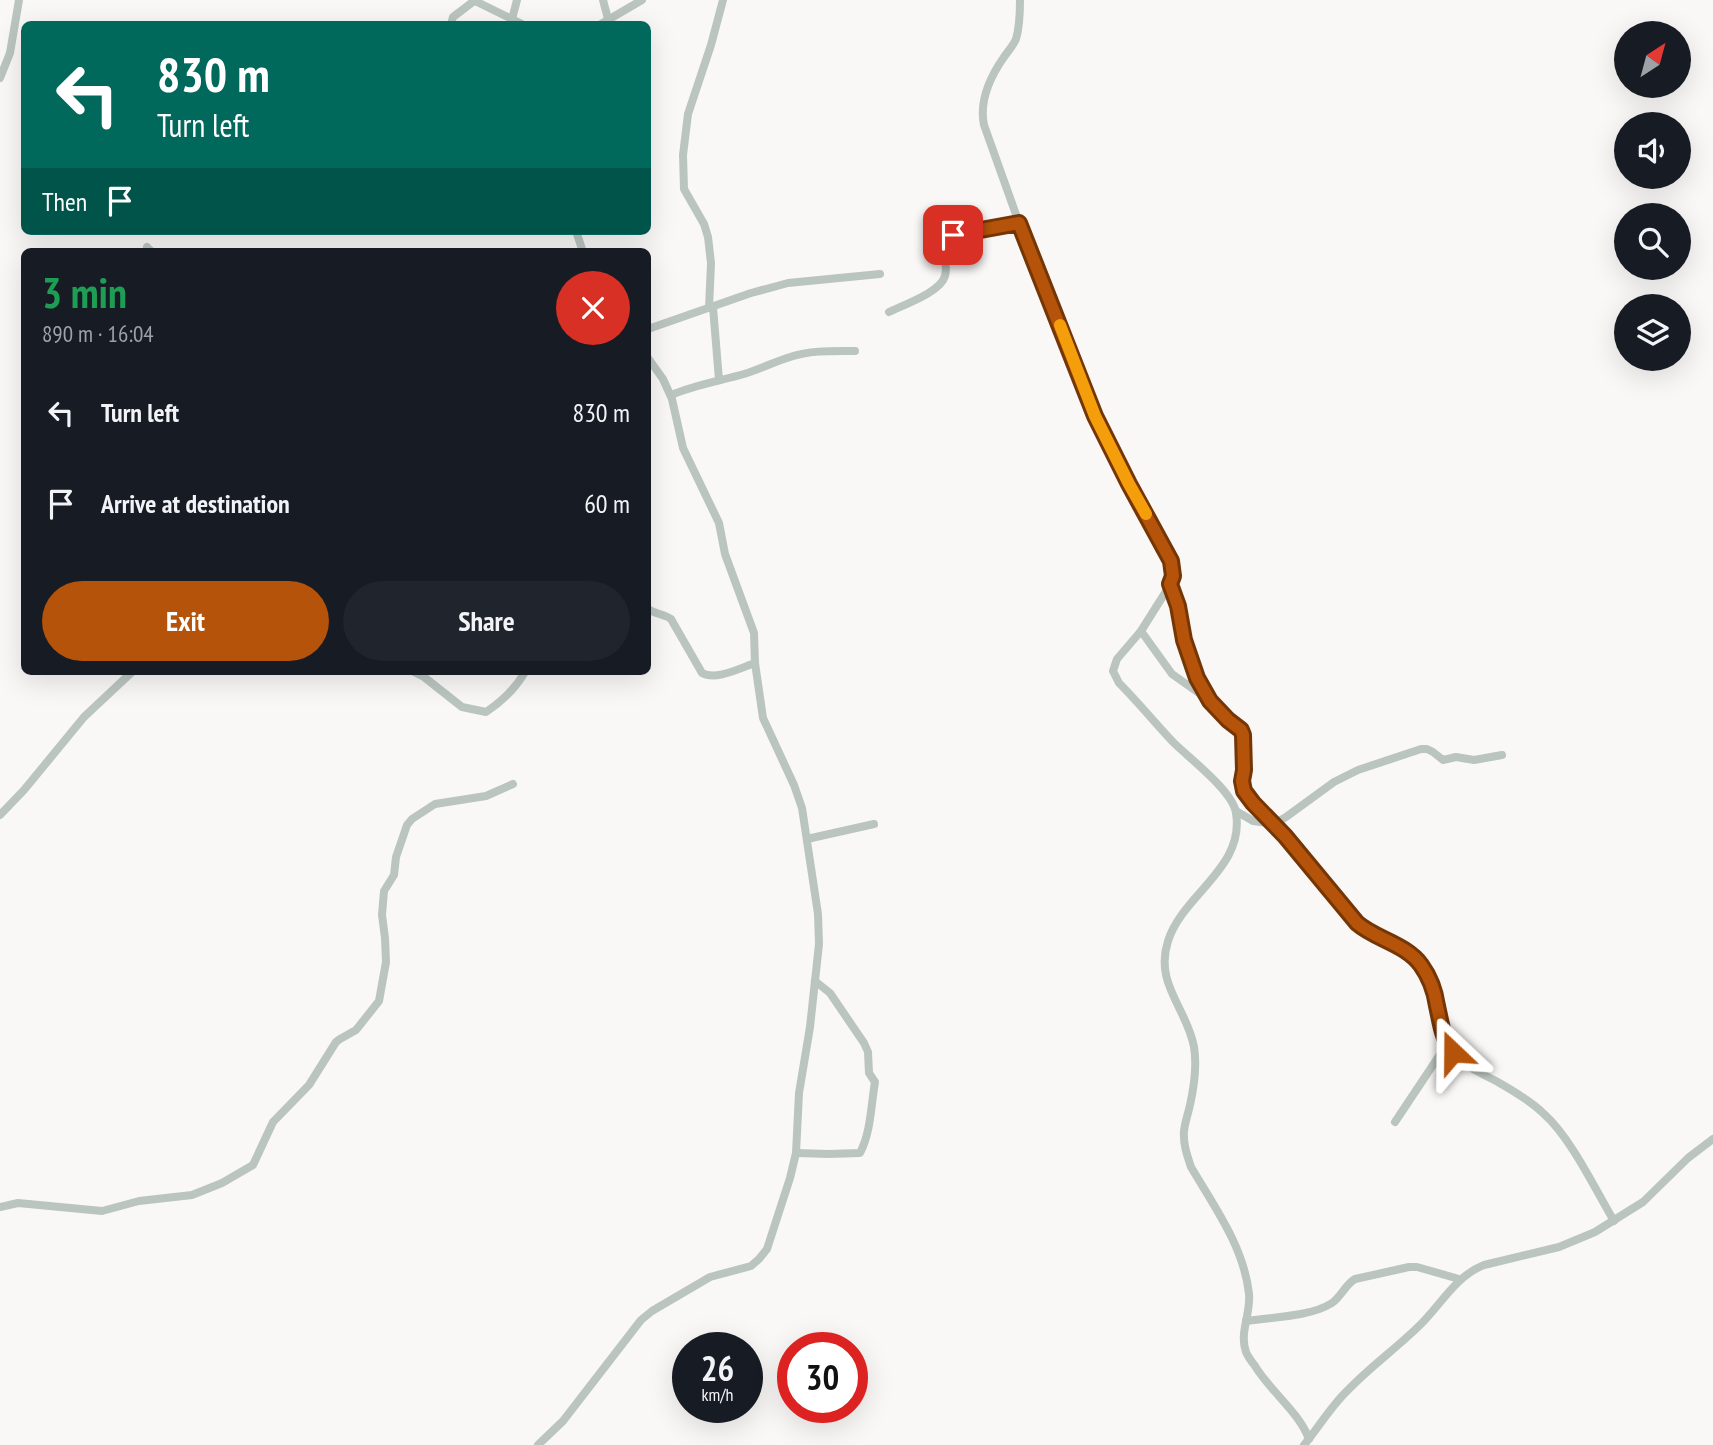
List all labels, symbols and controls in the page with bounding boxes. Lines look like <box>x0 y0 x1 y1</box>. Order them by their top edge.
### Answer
north arrow <box>1614 21 1690 98</box>
map controls <box>1614 21 1691 371</box>
text: 830 m <box>157 42 270 106</box>
icon: left <box>42 49 133 140</box>
text: Turn left <box>157 104 249 146</box>
button: sound <box>1614 112 1691 189</box>
icon: arrive <box>101 182 139 220</box>
text: Then <box>42 185 87 218</box>
button: search <box>1614 203 1691 280</box>
pin <box>923 205 983 265</box>
icon: arrive <box>934 216 972 254</box>
text: 3 min <box>42 265 127 320</box>
button: close <box>556 271 630 345</box>
button: layers <box>1614 294 1691 371</box>
text: 890 m · 16:04 <box>42 319 154 348</box>
icon: left <box>42 394 80 432</box>
text: Turn left <box>101 396 179 429</box>
text: 830 m <box>572 396 630 429</box>
icon: arrive <box>42 485 80 523</box>
text: Arrive at destination <box>101 487 290 520</box>
text: 60 m <box>584 487 630 520</box>
button: Exit <box>42 581 329 661</box>
button: Share <box>343 581 630 661</box>
position arrow <box>1416 1015 1490 1089</box>
speed limit sign: 30 <box>777 1332 868 1423</box>
text: 26 <box>701 1345 734 1391</box>
text: km/h <box>702 1383 733 1406</box>

